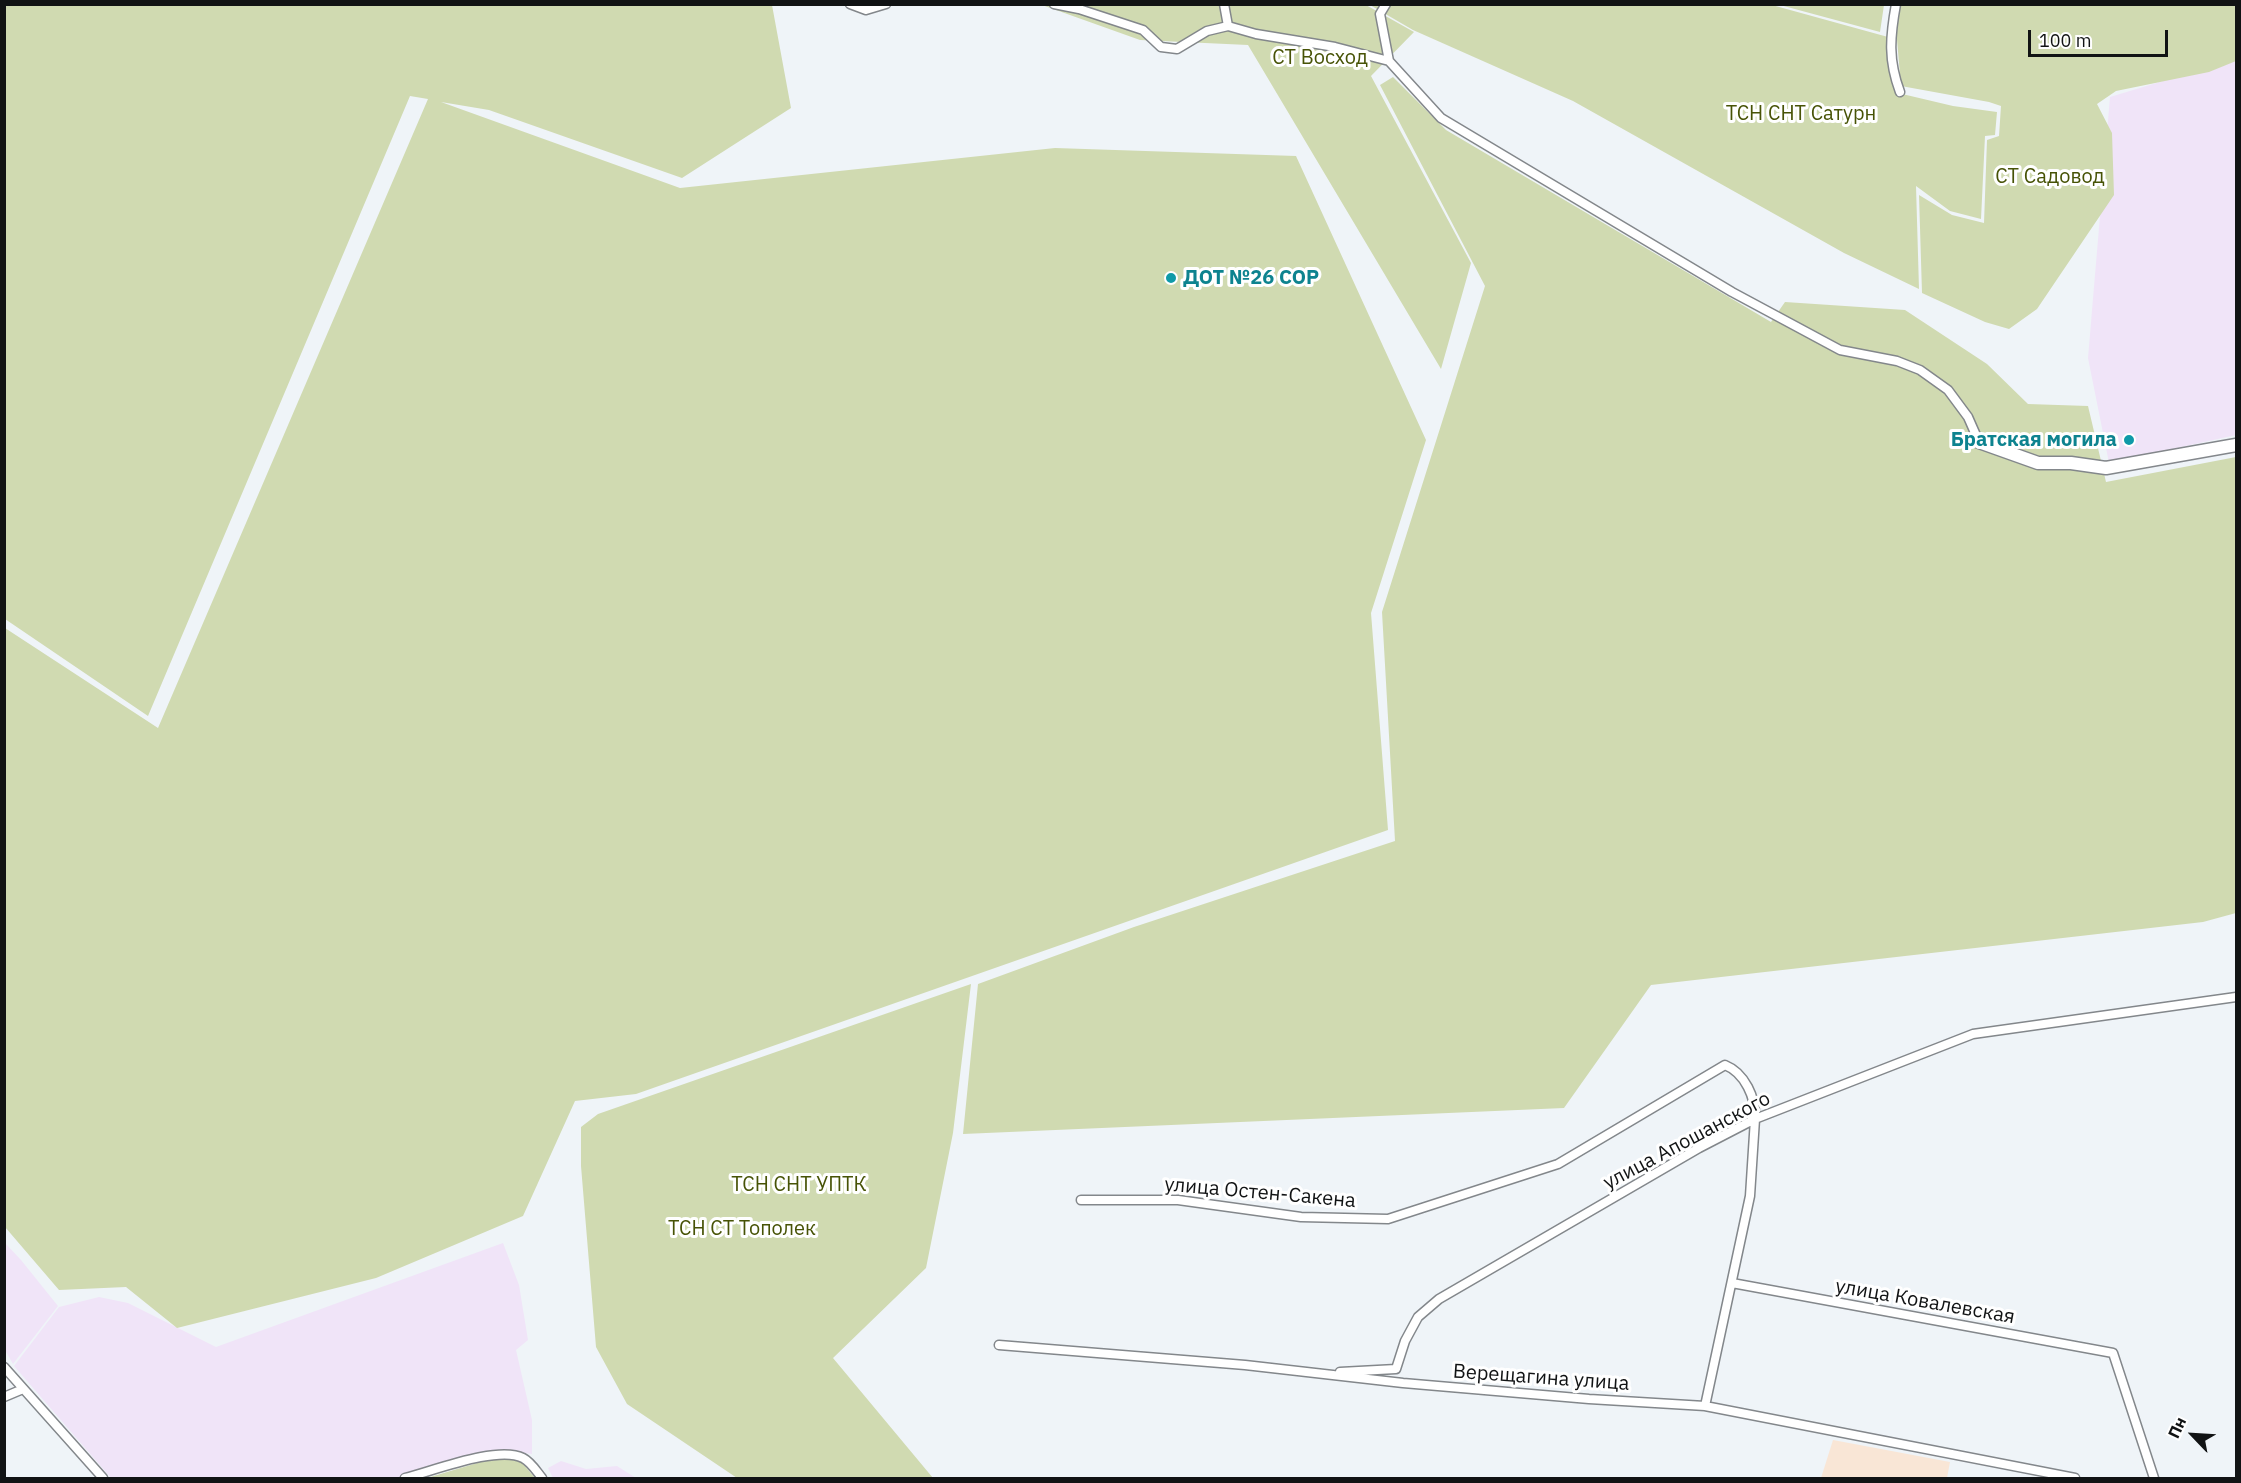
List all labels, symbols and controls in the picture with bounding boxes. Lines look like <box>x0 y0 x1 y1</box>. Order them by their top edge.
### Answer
scale bar <box>2031 18 2170 56</box>
text: 100 m <box>2039 29 2091 52</box>
park label: СТ Восход <box>1272 46 1368 70</box>
park label: ТСН СНТ Сатурн <box>1726 102 1876 126</box>
park label: СТ Садовод <box>1995 165 2105 189</box>
place label: ДОТ №26 СОР <box>1183 266 1319 290</box>
marker: ДОТ №26 СОР <box>1164 271 1178 285</box>
place label: Братская могила <box>1951 428 2117 452</box>
marker: Братская могила <box>2122 433 2136 447</box>
street label: улица Апошанского <box>1599 1087 1775 1195</box>
park label: ТСН СНТ УПТК <box>731 1173 867 1197</box>
street label: улица Остен-Сакена <box>1163 1173 1357 1213</box>
park label: ТСН СТ Тополек <box>668 1217 816 1241</box>
street label: улица Ковалевская <box>1833 1274 2017 1330</box>
street label: Верещагина улица <box>1452 1360 1630 1396</box>
north arrow <box>2163 1405 2223 1465</box>
text: Пн <box>2163 1414 2190 1441</box>

